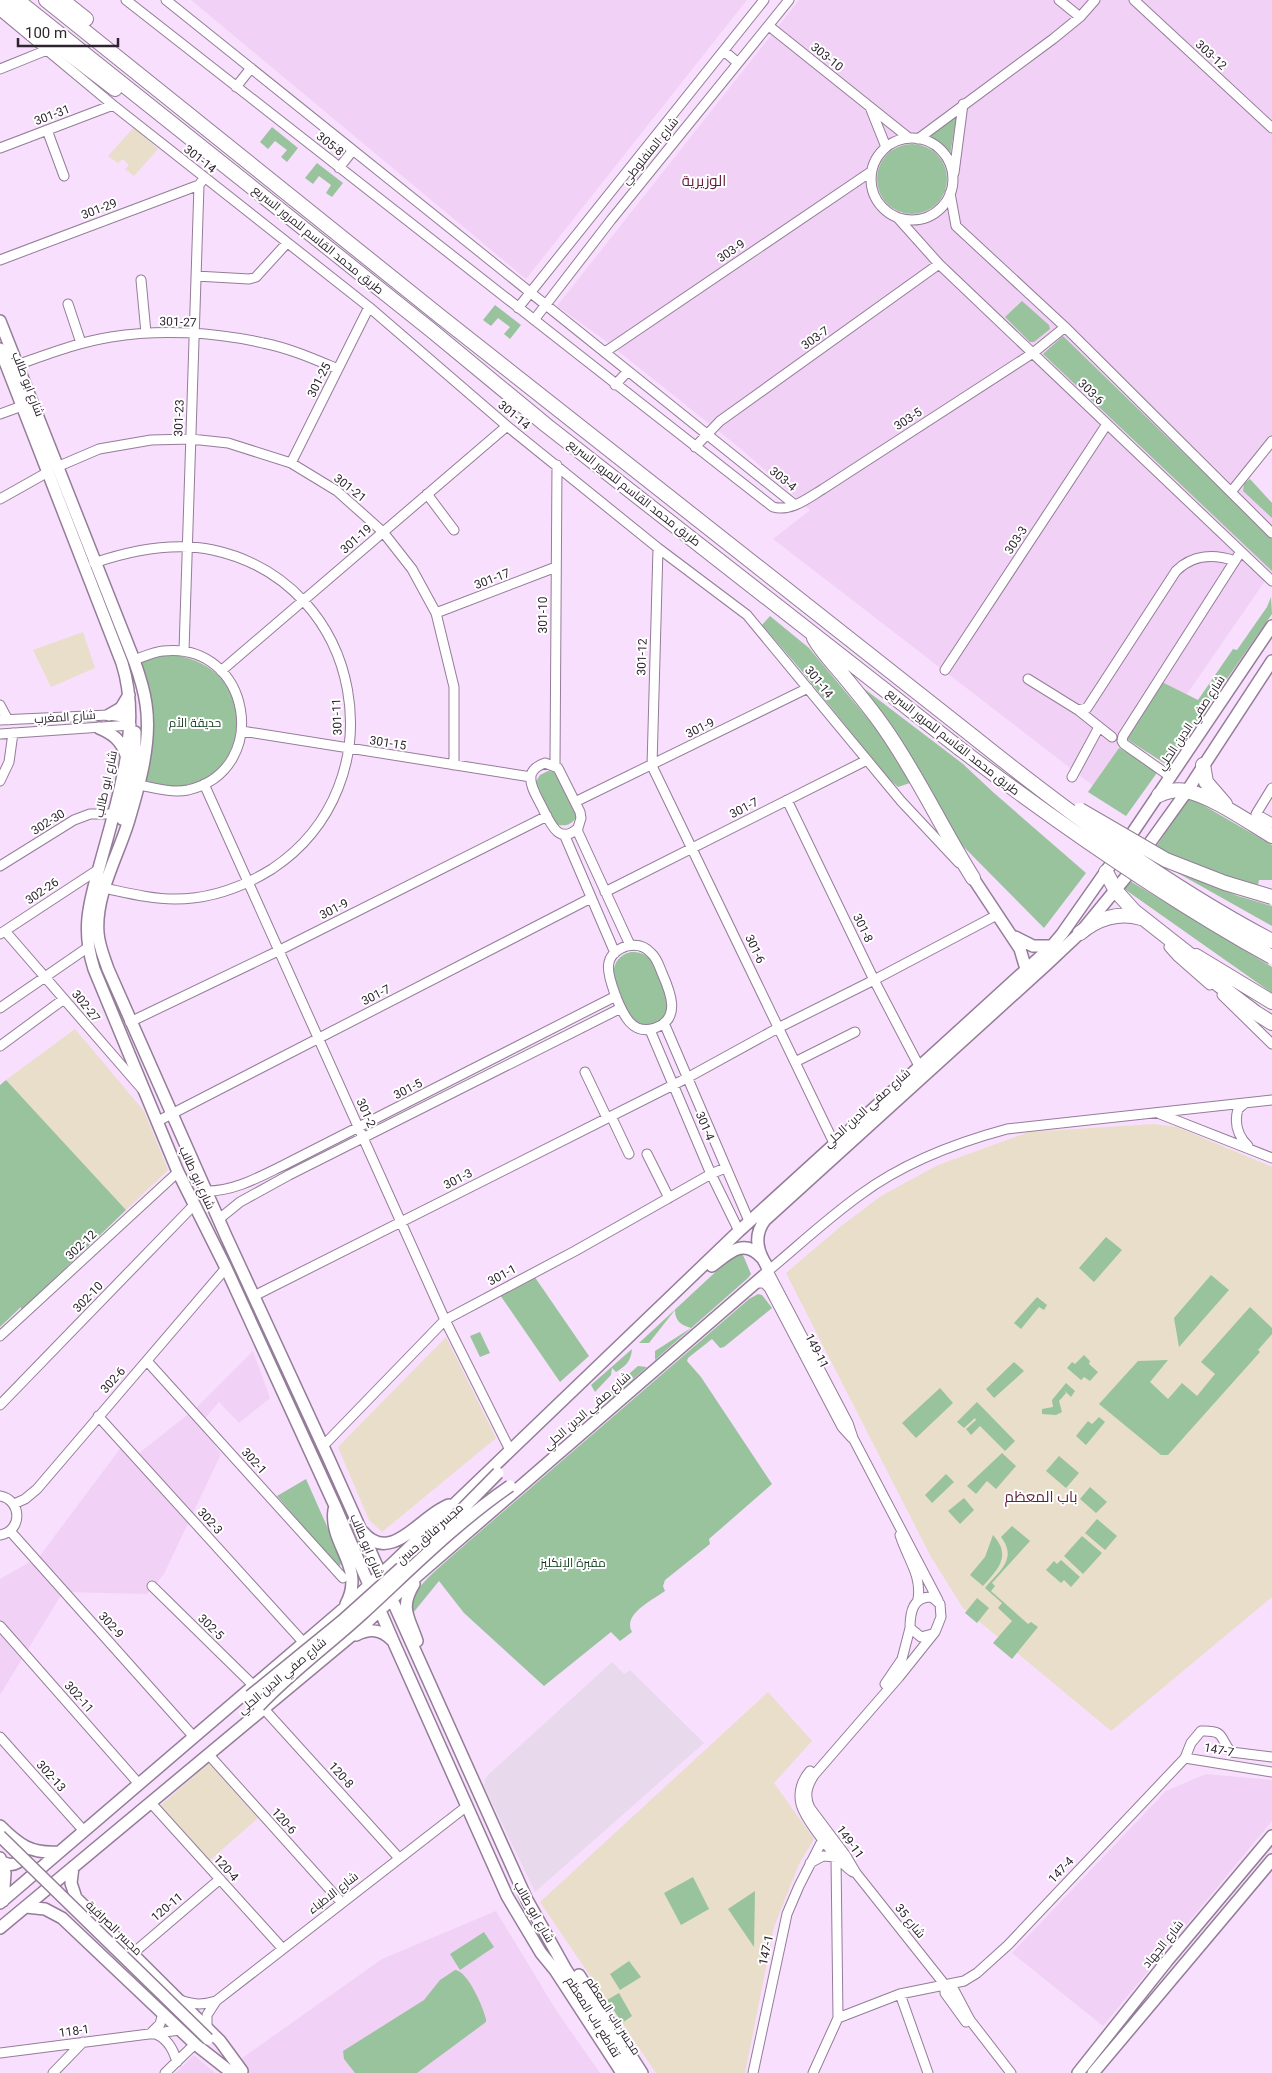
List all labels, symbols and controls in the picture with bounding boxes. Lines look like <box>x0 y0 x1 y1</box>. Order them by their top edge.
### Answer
scale bar <box>18 15 118 47</box>
text: 100 m <box>25 24 67 42</box>
street label: 303-12 <box>1193 37 1230 73</box>
street label: 303-10 <box>808 40 846 74</box>
street label: 301-31 <box>32 102 72 128</box>
street label: شارع المنفلوطي <box>619 115 684 189</box>
street label: 305-8 <box>314 129 346 159</box>
street label: 301-14 <box>181 142 219 176</box>
district label: الوزيرية <box>682 172 726 190</box>
street label: طريق محمد القاسم للمرور السريع <box>249 183 386 298</box>
street label: 301-29 <box>79 196 119 222</box>
street label: 303-9 <box>715 237 747 265</box>
street label: 301-27 <box>159 314 197 330</box>
street label: 303-7 <box>799 323 832 352</box>
street label: شارع ابو طالب <box>8 350 47 419</box>
street label: 301-25 <box>304 360 334 400</box>
street label: 303-6 <box>1075 376 1107 408</box>
street label: 301-14 <box>495 398 533 432</box>
street label: 301-23 <box>171 399 187 437</box>
street label: 303-5 <box>891 405 925 433</box>
street label: طريق محمد القاسم للمرور السريع <box>564 437 703 550</box>
street label: 303-4 <box>767 464 799 494</box>
street label: 301-21 <box>331 471 369 505</box>
street label: 301-19 <box>337 522 375 556</box>
street label: 303-3 <box>1002 523 1030 557</box>
street label: 301-17 <box>472 566 512 592</box>
street label: 301-10 <box>536 596 550 634</box>
street label: 301-12 <box>634 638 650 676</box>
street label: 301-14 <box>802 663 836 701</box>
street label: شارع صفي الدين الحلي <box>1154 673 1230 775</box>
street label: طريق محمد القاسم للمرور السريع <box>883 686 1022 799</box>
street label: 301-11 <box>329 698 345 736</box>
street label: شارع المغرب <box>34 708 96 727</box>
street label: 301-9 <box>683 715 717 741</box>
park label: حديقة الأم <box>169 716 221 731</box>
street label: 301-15 <box>369 733 408 753</box>
street label: شارع ابو طالب <box>92 749 121 819</box>
street label: 301-7 <box>727 795 761 821</box>
street label: 302-30 <box>29 806 68 838</box>
street label: 302-26 <box>23 875 61 907</box>
street label: 301-9 <box>317 896 351 922</box>
street label: 301-8 <box>850 911 876 945</box>
street label: 301-6 <box>742 932 768 966</box>
street label: 301-7 <box>359 982 393 1008</box>
street label: 302-27 <box>69 987 103 1025</box>
street label: شارع صفي الدين الحلي <box>821 1066 915 1153</box>
street label: 301-5 <box>391 1076 425 1102</box>
street label: 301-2 <box>353 1096 379 1130</box>
street label: 301-4 <box>693 1109 717 1143</box>
street label: شارع ابو طالب <box>175 1144 218 1212</box>
street label: 301-3 <box>441 1166 475 1192</box>
street label: 302-12 <box>63 1227 100 1263</box>
street label: 301-1 <box>485 1262 519 1288</box>
street label: 302-10 <box>70 1279 106 1315</box>
street label: 149-11 <box>802 1331 832 1371</box>
street label: 302-6 <box>98 1364 129 1396</box>
street label: شارع صفي الدين الحلي <box>540 1369 636 1455</box>
street label: 302-1 <box>239 1445 269 1477</box>
district label: باب المعظم <box>1005 1488 1077 1507</box>
street label: مجسر فائق حسن <box>394 1501 466 1567</box>
street label: 302-3 <box>195 1505 225 1537</box>
street label: شارع ابو طالب <box>346 1512 387 1581</box>
park label: مقبرة الإنكليز <box>539 1556 606 1570</box>
street label: 302-9 <box>96 1609 126 1641</box>
street label: 302-5 <box>195 1611 227 1643</box>
street label: شارع صفي الدين الحلي <box>235 1635 331 1719</box>
street label: 302-11 <box>62 1678 96 1716</box>
street label: 147-7 <box>1203 1740 1235 1760</box>
street label: 302-13 <box>33 1758 69 1794</box>
street label: 120-8 <box>326 1759 357 1791</box>
street label: 120-6 <box>269 1805 300 1837</box>
street label: 149-11 <box>833 1823 867 1861</box>
street label: 120-4 <box>211 1852 242 1884</box>
street label: 147-4 <box>1046 1854 1077 1886</box>
street label: شارع الاطباء <box>305 1869 361 1918</box>
street label: شارع ابو طالب <box>510 1879 557 1946</box>
street label: 120-11 <box>148 1890 186 1924</box>
street label: مجسر الصرافية <box>83 1898 145 1958</box>
street label: شارع 35 <box>891 1901 928 1942</box>
street label: شارع الجهاد <box>1140 1917 1187 1971</box>
street label: 147-1 <box>756 1934 776 1966</box>
street label: تقاطع باب المعظم <box>562 1974 624 2061</box>
street label: مجسر باب المعظم <box>582 1974 643 2058</box>
street label: 118-1 <box>58 2022 90 2040</box>

